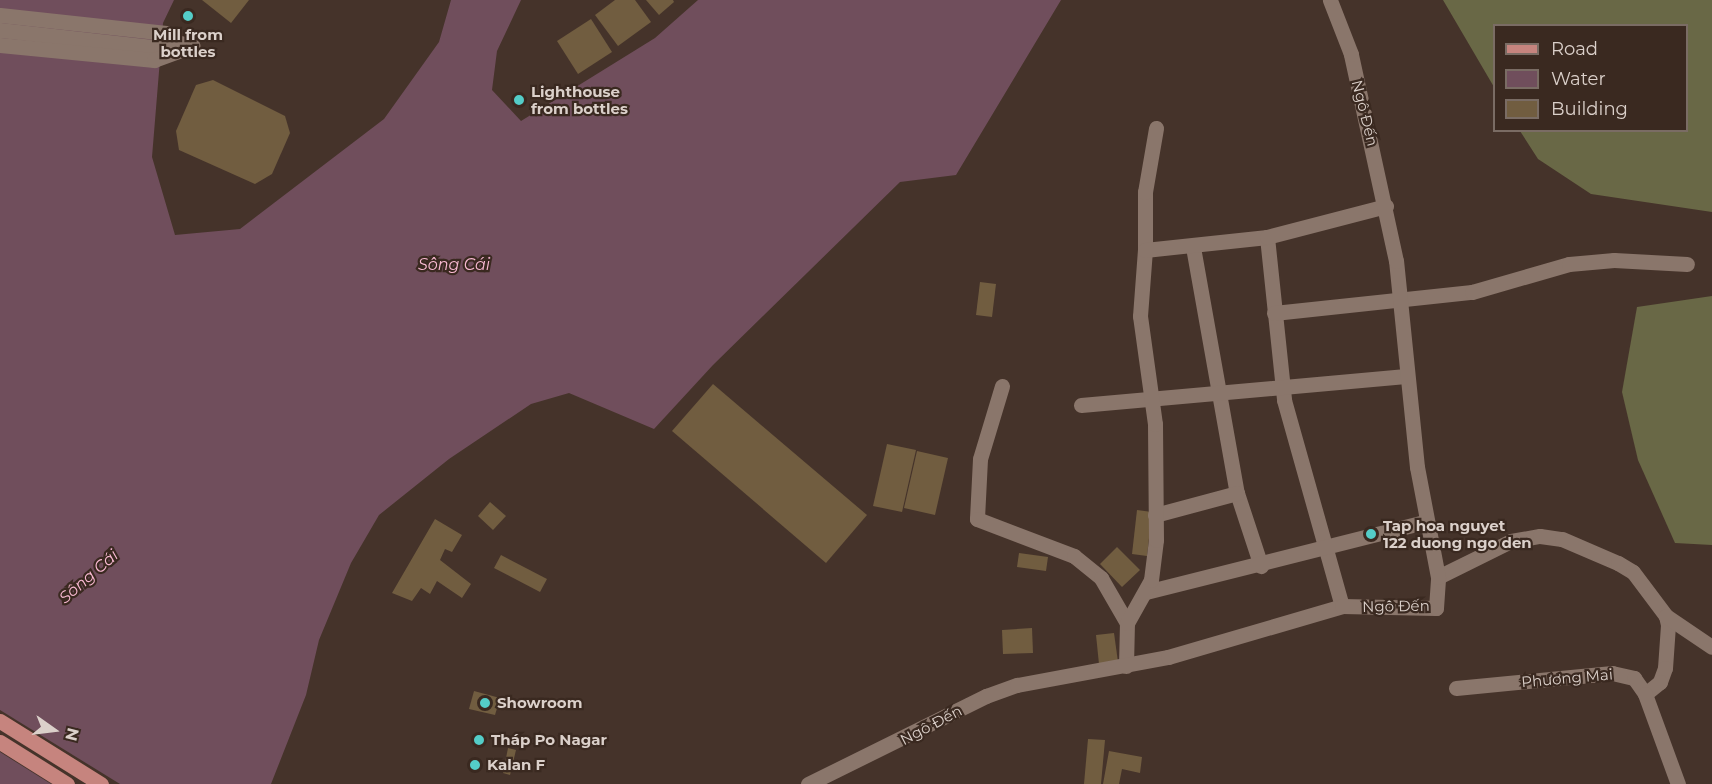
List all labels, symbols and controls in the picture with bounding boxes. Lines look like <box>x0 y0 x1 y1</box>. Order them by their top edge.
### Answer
marker: Mill from bottles <box>181 9 195 23</box>
legend <box>1493 24 1688 132</box>
place label: Mill from bottles <box>153 25 223 60</box>
text: Road <box>1551 38 1598 60</box>
text: Water <box>1551 68 1606 90</box>
street label: Ngô Đến <box>1348 78 1382 148</box>
place label: Lighthouse from bottles <box>531 82 628 117</box>
marker: Lighthouse from bottles <box>512 93 526 107</box>
text: Building <box>1551 98 1628 120</box>
water label: Sông Cái <box>418 255 490 275</box>
place label: Tap hoa nguyet 122 duong ngo den <box>1383 516 1532 551</box>
marker: Tap hoa nguyet 122 duong ngo den <box>1364 527 1378 541</box>
water label: Sông Cái <box>55 546 123 608</box>
street label: Ngô Đến <box>1362 596 1430 616</box>
street label: Phương Mai <box>1521 665 1613 691</box>
place label: Showroom <box>497 694 582 712</box>
marker: Showroom <box>478 696 492 710</box>
north arrow <box>24 700 84 760</box>
street label: Ngô Đến <box>897 701 965 749</box>
text: N <box>61 726 83 743</box>
place label: Tháp Po Nagar <box>491 731 607 749</box>
marker: Tháp Po Nagar <box>472 733 486 747</box>
place label: Kalan F <box>487 756 545 774</box>
marker: Kalan F <box>468 758 482 772</box>

